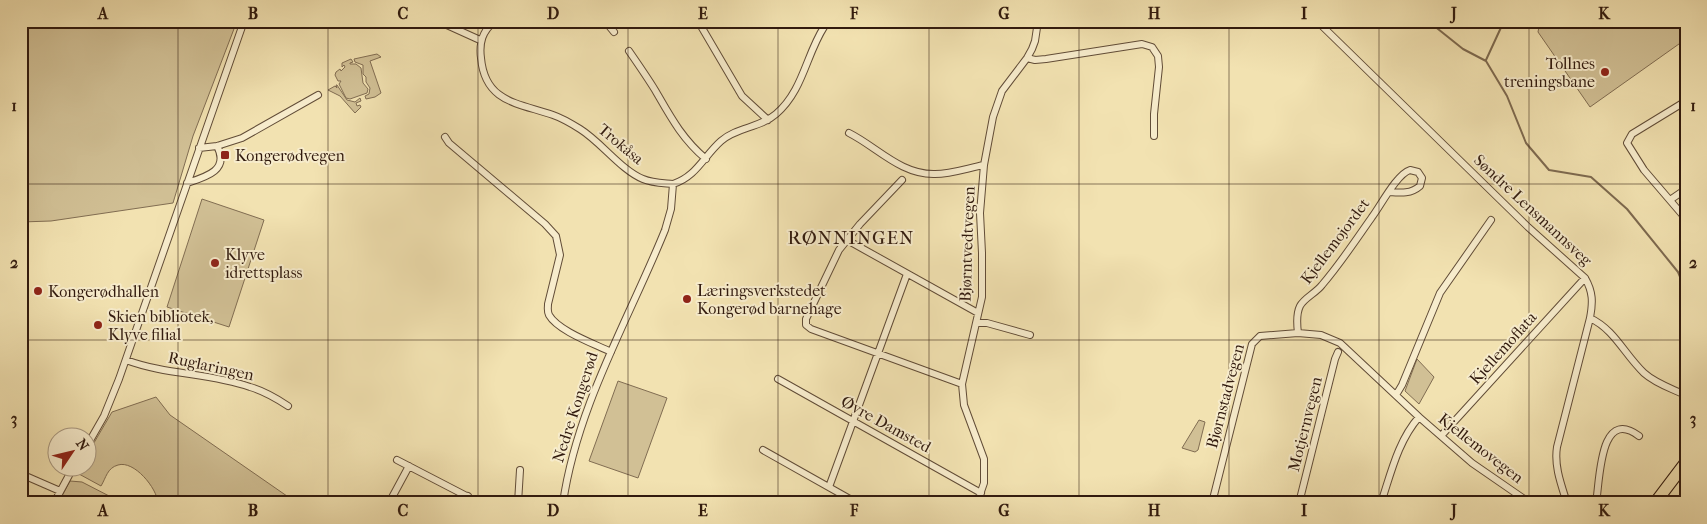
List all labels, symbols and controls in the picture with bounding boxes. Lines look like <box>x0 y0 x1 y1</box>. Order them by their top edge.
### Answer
text: A <box>97 4 109 23</box>
text: B <box>248 4 258 23</box>
text: C <box>398 4 409 23</box>
text: D <box>547 4 559 23</box>
text: E <box>698 4 708 23</box>
text: F <box>849 4 859 23</box>
text: G <box>998 4 1010 23</box>
text: H <box>1148 4 1161 23</box>
text: I <box>1301 4 1308 23</box>
text: J <box>1449 4 1457 24</box>
text: K <box>1598 4 1611 23</box>
place label: Tollnes treningsbane <box>1504 54 1595 91</box>
marker: Tollnes treningsbane <box>1599 66 1611 78</box>
text: 1 <box>11 96 17 115</box>
text: 1 <box>1690 96 1696 115</box>
street label: Trokåsa <box>594 120 648 169</box>
place label: Kongerødvegen <box>235 146 346 165</box>
marker: Kongerødvegen <box>219 149 231 161</box>
street label: Søndre Lensmannsveg <box>1470 150 1596 270</box>
street label: Bjørntvedtvegen <box>955 185 979 302</box>
street label: Kjellemojordet <box>1297 194 1374 288</box>
district label: RØNNINGEN <box>788 227 914 249</box>
place label: Klyve idrettsplass <box>225 245 303 282</box>
text: 2 <box>10 253 18 272</box>
text: 2 <box>1689 253 1697 272</box>
marker: Klyve idrettsplass <box>209 257 221 269</box>
place label: Læringsverkstedet Kongerød barnehage <box>697 281 842 318</box>
place label: Kongerødhallen <box>48 282 160 301</box>
marker: Kongerødhallen <box>32 285 44 297</box>
marker: Læringsverkstedet Kongerød barnehage <box>681 293 693 305</box>
place label: Skien bibliotek, Klyve filial <box>108 307 213 344</box>
street label: Kjellemoflata <box>1465 307 1541 388</box>
marker: Skien bibliotek, Klyve filial <box>92 319 104 331</box>
street label: Bjørnstadvegen <box>1202 341 1248 450</box>
street label: Ruglaringen <box>166 348 256 385</box>
street label: Nedre Kongerød <box>548 349 602 465</box>
street label: Motjernvegen <box>1284 374 1326 474</box>
street label: Øvre Damsted <box>838 391 935 457</box>
text: 3 <box>11 409 17 429</box>
street label: Kjellemovegen <box>1435 409 1528 487</box>
text: 3 <box>1690 409 1696 429</box>
north arrow <box>48 426 98 476</box>
text: N <box>72 436 92 454</box>
text: A <box>97 501 109 520</box>
text: B <box>248 501 258 520</box>
text: C <box>398 501 409 520</box>
text: D <box>547 501 559 520</box>
text: E <box>698 501 708 520</box>
text: F <box>849 501 859 520</box>
text: G <box>998 501 1010 520</box>
text: H <box>1148 501 1161 520</box>
text: I <box>1301 501 1308 520</box>
text: J <box>1449 501 1457 521</box>
text: K <box>1598 501 1611 520</box>

